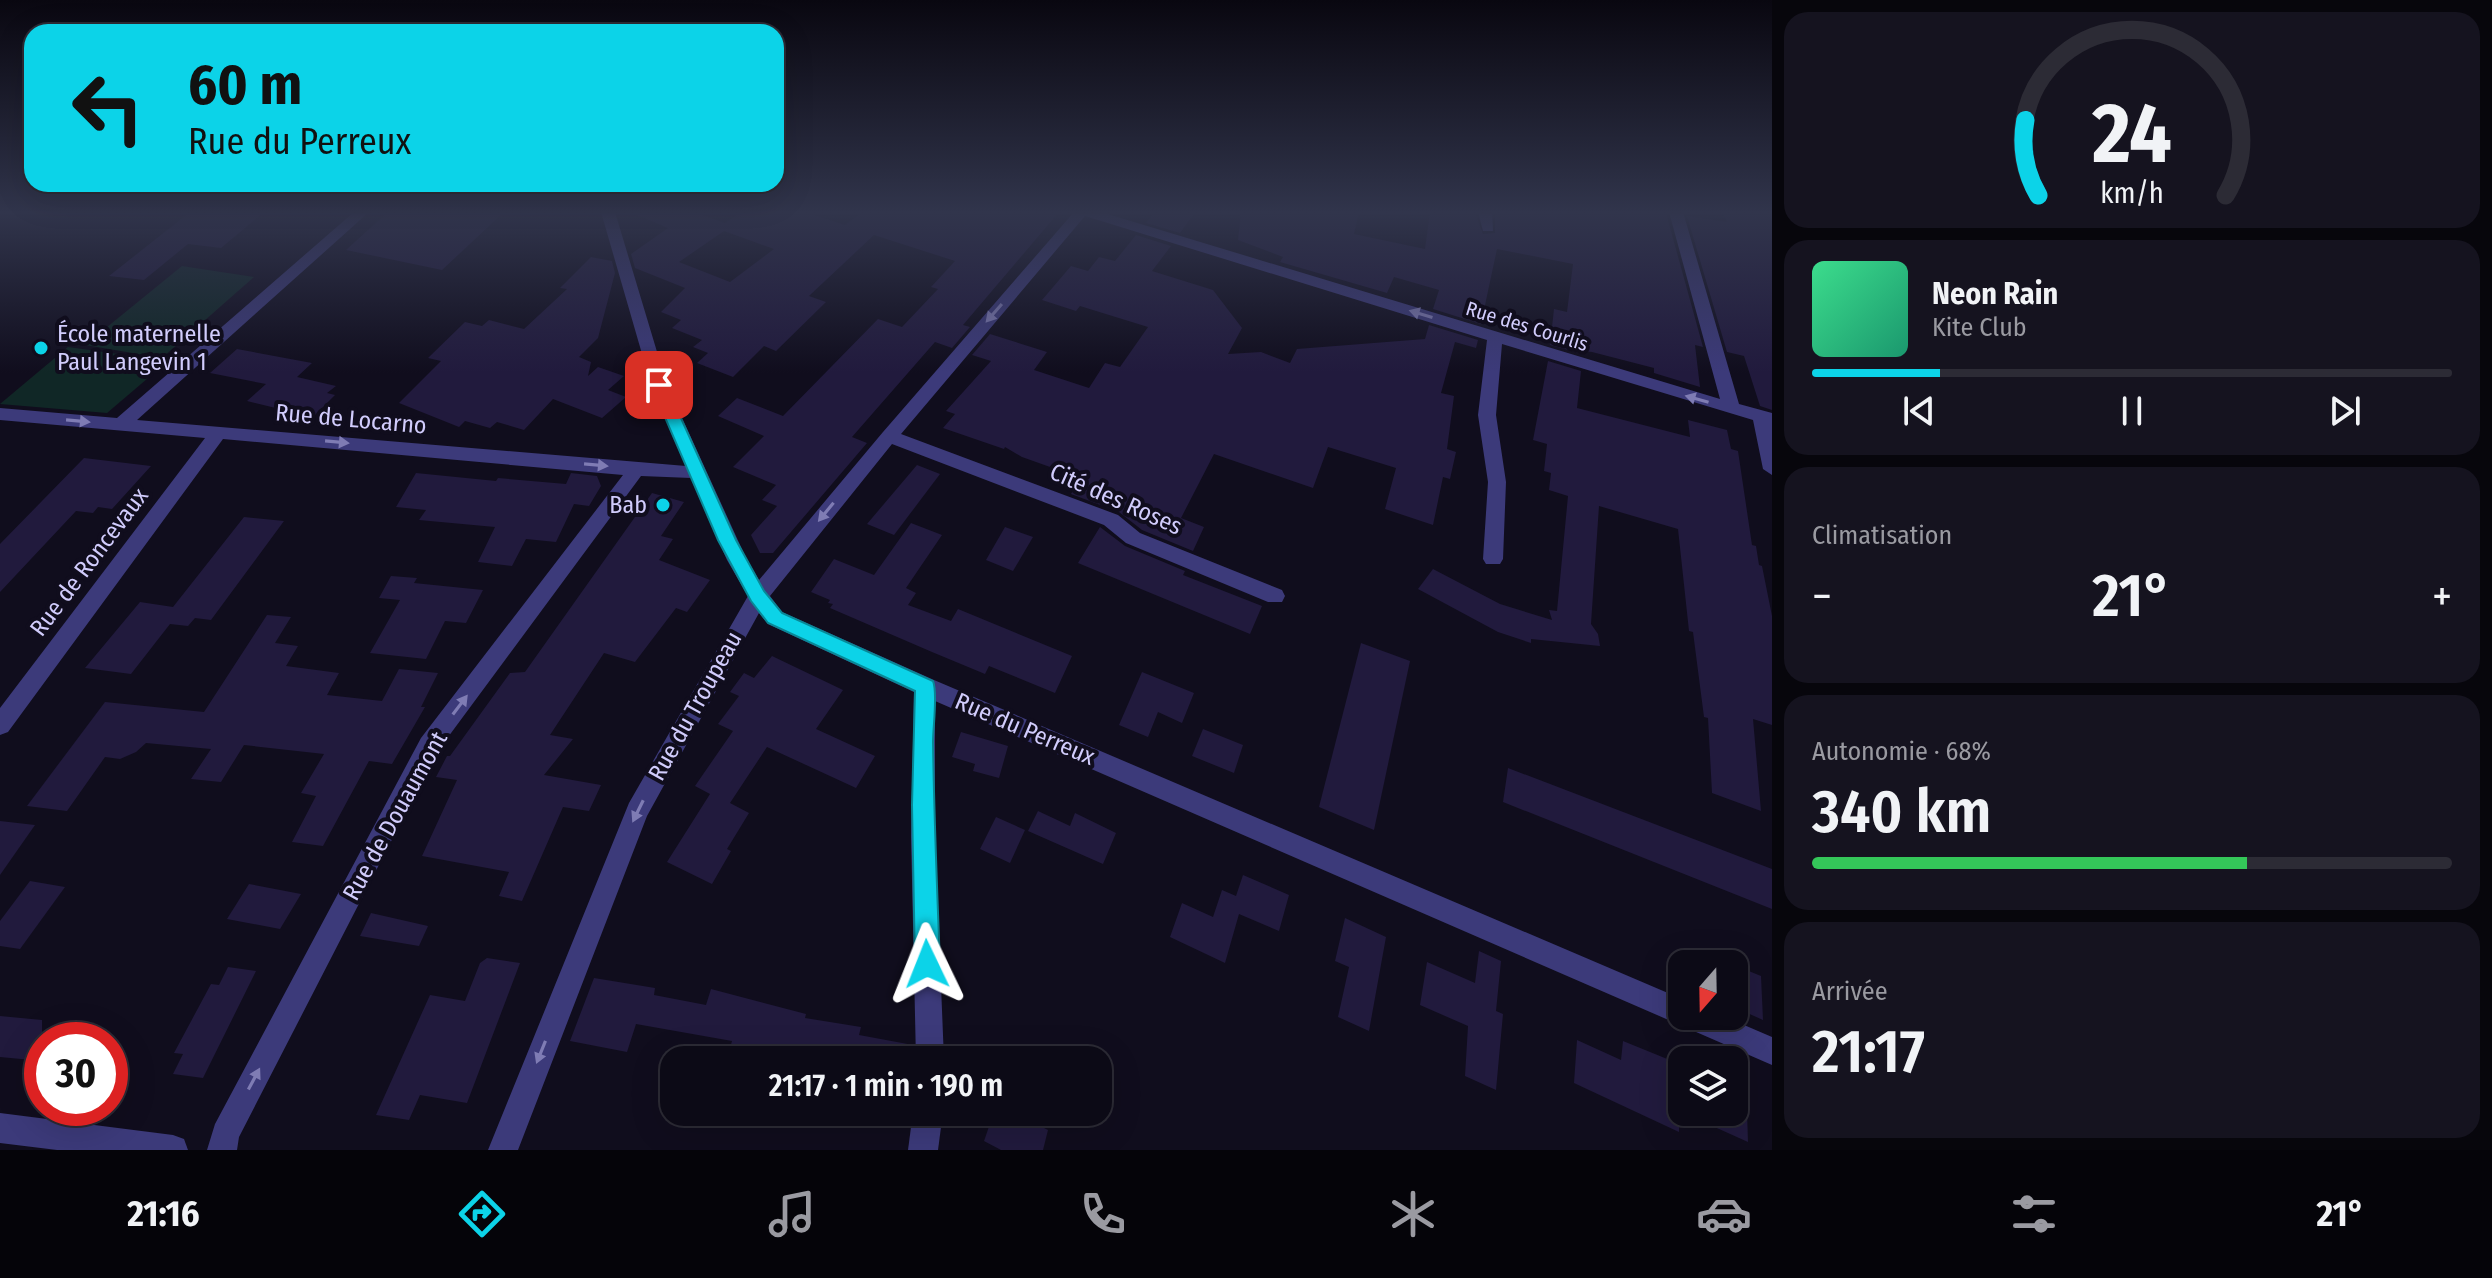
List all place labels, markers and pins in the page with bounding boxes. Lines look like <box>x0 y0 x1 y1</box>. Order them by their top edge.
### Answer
place label: École maternelle Paul Langevin 1 <box>57 319 221 376</box>
marker: École maternelle Paul Langevin 1 <box>32 339 50 357</box>
pin <box>625 351 693 419</box>
place label: Bab <box>609 491 647 519</box>
marker: Bab <box>654 496 672 514</box>

